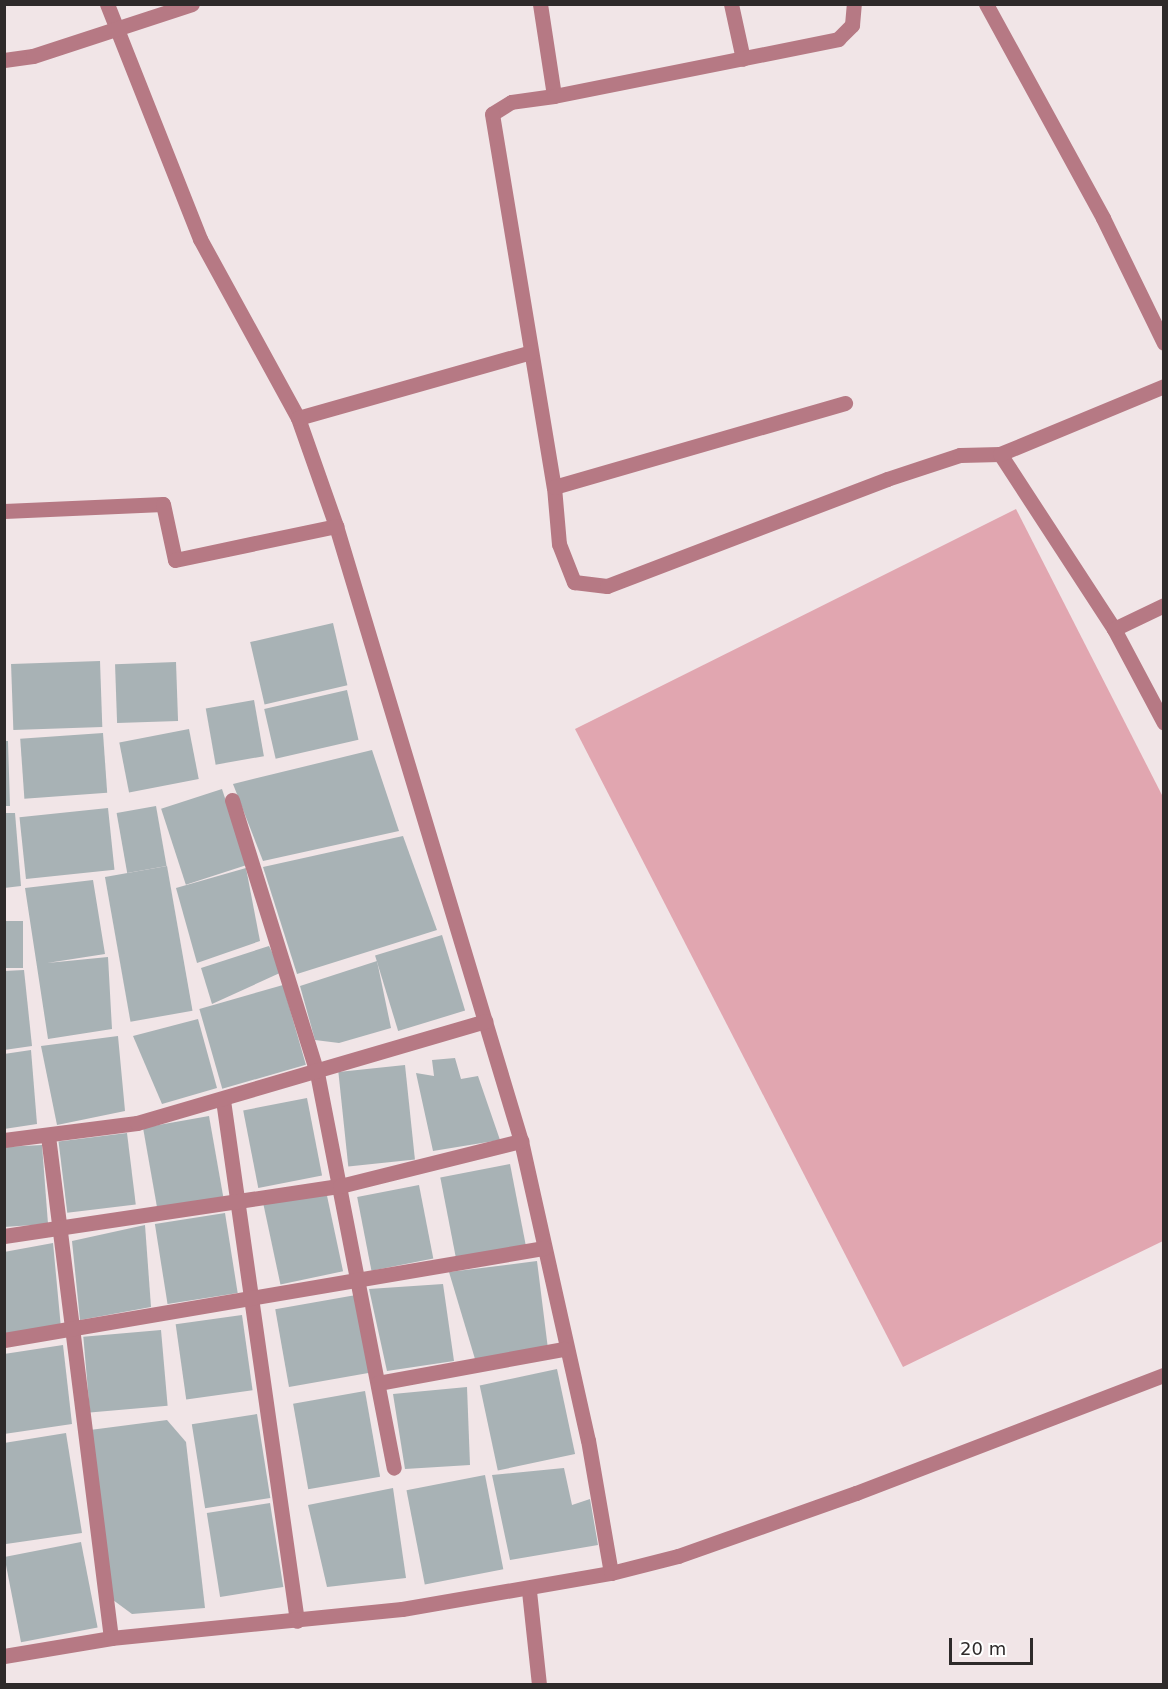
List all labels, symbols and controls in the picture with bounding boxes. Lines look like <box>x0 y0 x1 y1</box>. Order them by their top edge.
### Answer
scale bar <box>952 1626 1036 1664</box>
text: 20 m <box>960 1638 1006 1659</box>

